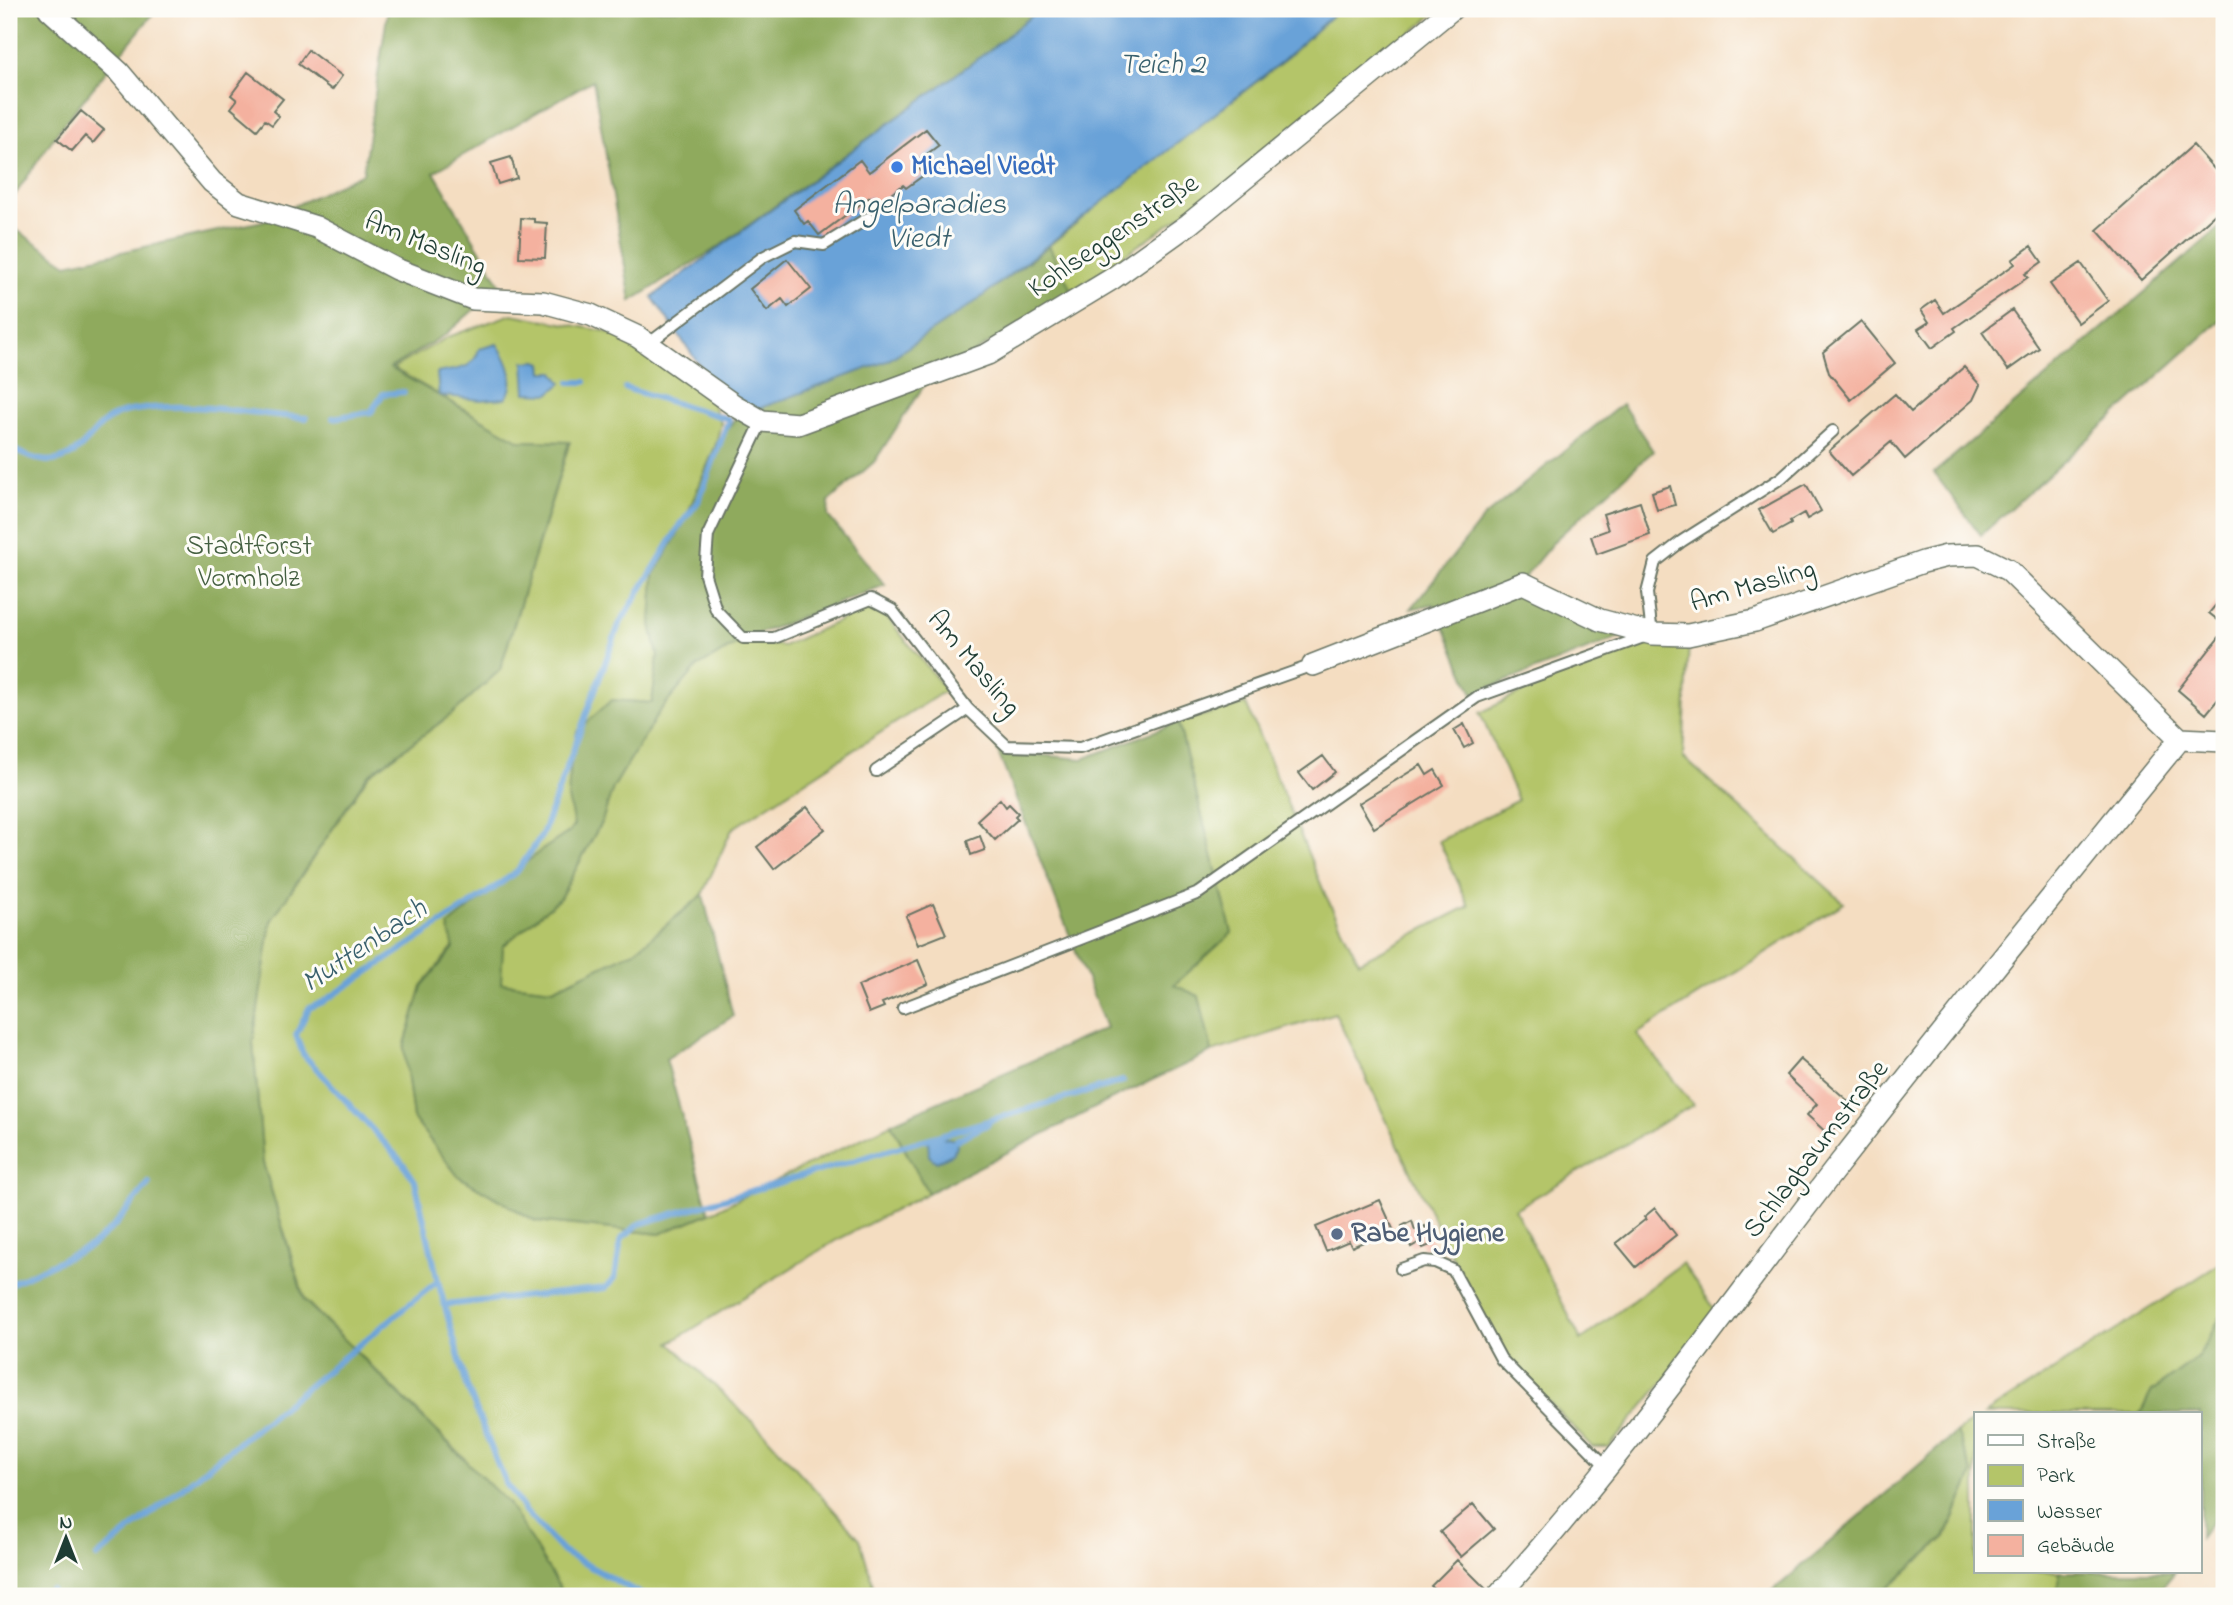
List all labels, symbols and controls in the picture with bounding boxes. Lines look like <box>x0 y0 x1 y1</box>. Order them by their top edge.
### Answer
water label: Teich 2 <box>1119 44 1207 88</box>
place label: Michael Viedt <box>911 147 1056 188</box>
marker: Michael Viedt <box>889 159 905 175</box>
street label: Kohlseggenstraße <box>1020 164 1208 309</box>
water label: Angelparadies Viedt <box>832 184 1007 262</box>
street label: Am Masling <box>358 202 492 288</box>
park label: Stadtforst Vormholz <box>186 527 312 600</box>
street label: Am Masling <box>1686 550 1820 624</box>
street label: Am Masling <box>916 602 1030 726</box>
water label: Muttenbach <box>293 888 437 1005</box>
street label: Schlagbaumstraße <box>1734 1051 1900 1248</box>
place label: Rabe Hygiene <box>1351 1214 1506 1256</box>
marker: Rabe Hygiene <box>1329 1226 1345 1242</box>
legend <box>1974 1412 2202 1574</box>
text: Straße <box>2037 1428 2096 1458</box>
text: Park <box>2037 1462 2076 1492</box>
text: Wasser <box>2037 1498 2102 1528</box>
north arrow <box>32 1504 102 1574</box>
text: N <box>60 1510 73 1537</box>
text: Gebäude <box>2037 1532 2115 1562</box>

